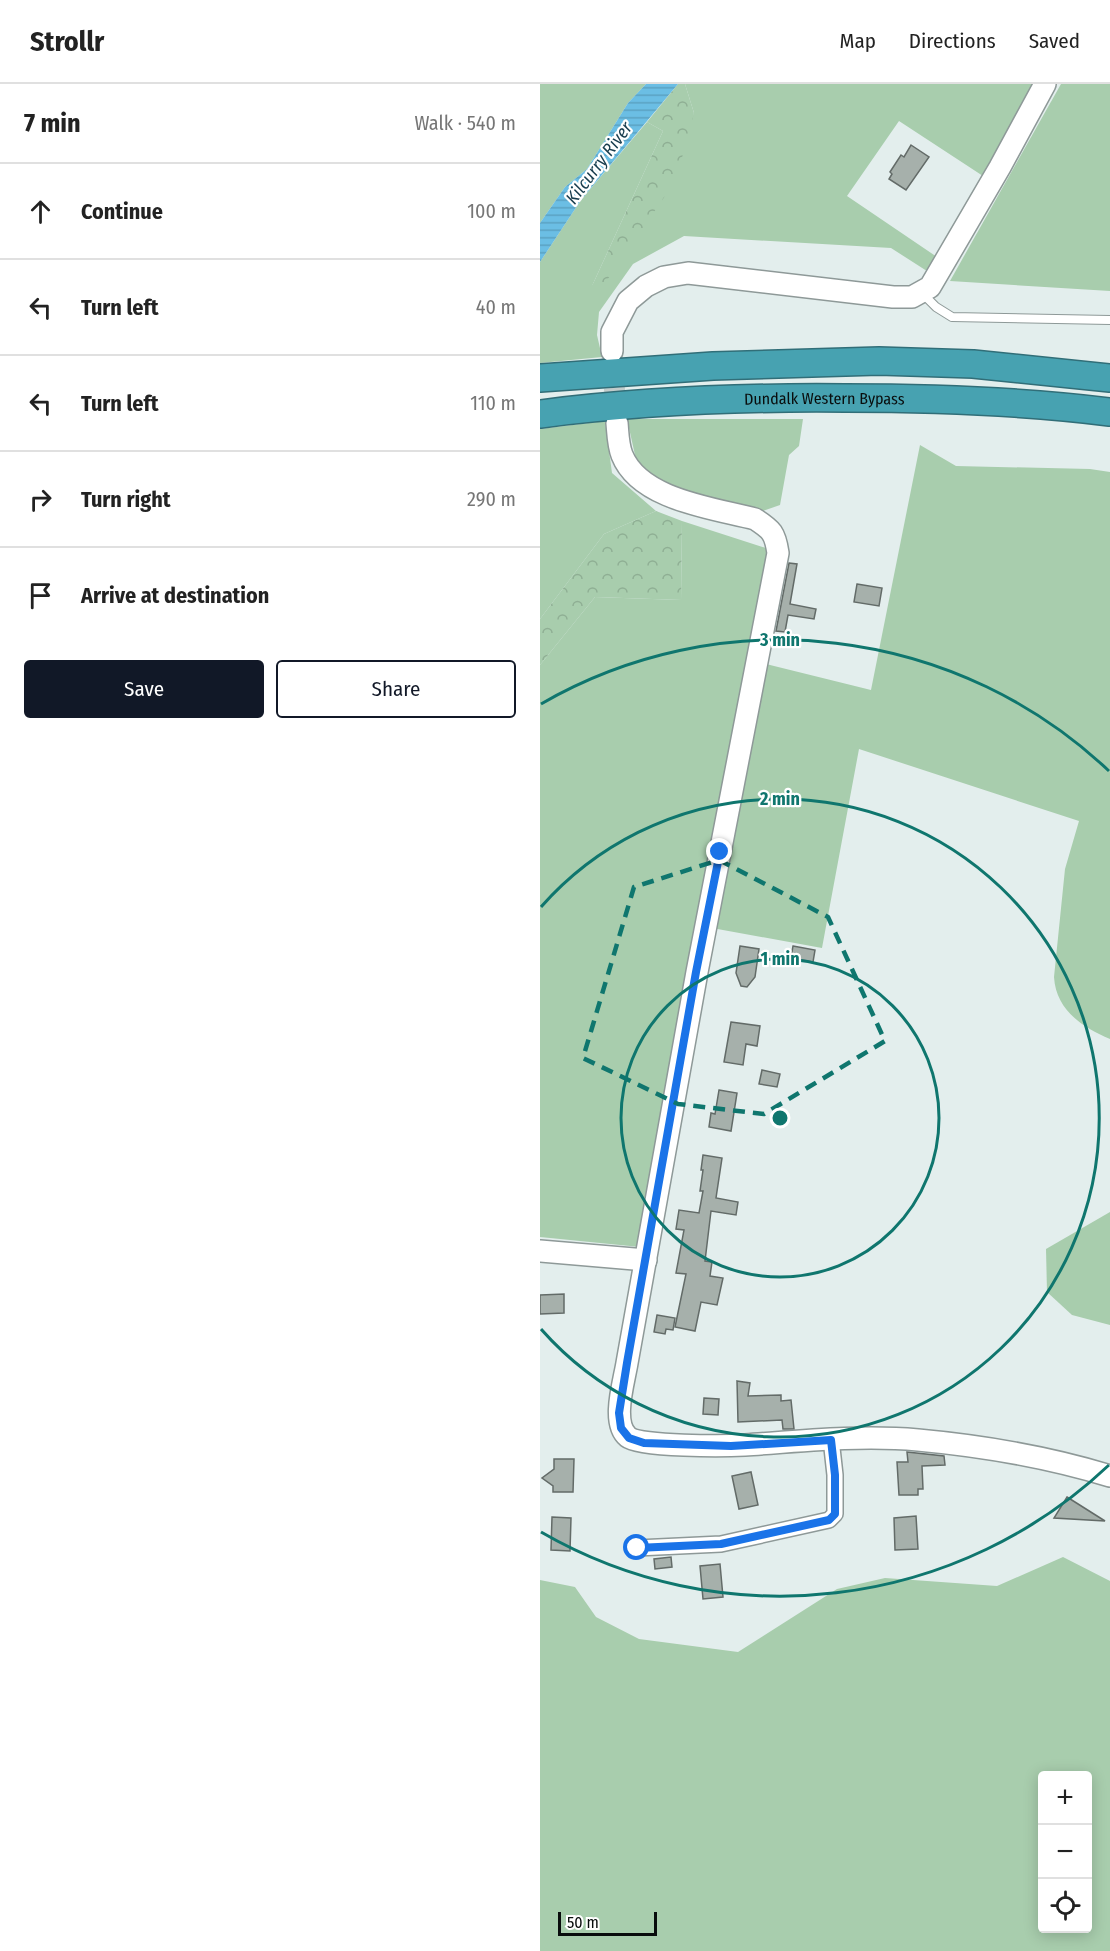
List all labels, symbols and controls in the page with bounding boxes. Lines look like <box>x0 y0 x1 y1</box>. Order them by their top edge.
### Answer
text: Strollr <box>30 25 104 58</box>
text: Map <box>839 28 876 54</box>
text: Directions <box>909 28 996 54</box>
text: Saved <box>1029 28 1080 54</box>
text: 7 min <box>24 108 81 139</box>
text: Walk · 540 m <box>414 111 516 135</box>
water label: Kilcurry River <box>561 117 637 208</box>
icon: ahead <box>24 195 57 228</box>
text: Continue <box>81 198 163 225</box>
text: 100 m <box>467 199 516 223</box>
icon: left <box>24 291 57 324</box>
text: Turn left <box>81 294 159 321</box>
text: 40 m <box>476 295 516 319</box>
icon: left <box>24 387 57 420</box>
street label: Dundalk Western Bypass <box>744 389 905 409</box>
text: Turn left <box>81 390 159 417</box>
text: 110 m <box>470 391 516 415</box>
icon: right <box>24 483 57 516</box>
text: Turn right <box>81 486 170 513</box>
text: 290 m <box>467 487 516 511</box>
icon: arrive <box>24 579 57 612</box>
text: Arrive at destination <box>81 582 269 609</box>
text: 3 min <box>759 629 800 651</box>
button: Save <box>24 660 264 718</box>
button: Share <box>276 660 516 718</box>
text: 2 min <box>759 788 800 810</box>
route end <box>706 838 732 864</box>
text: 1 min <box>760 948 800 970</box>
centre of rings <box>770 1108 790 1128</box>
route start <box>623 1534 649 1560</box>
map controls <box>1038 1771 1092 1933</box>
button: + <box>1038 1771 1092 1825</box>
button: − <box>1038 1825 1092 1879</box>
button: locate <box>1038 1879 1092 1933</box>
scale bar <box>558 1909 657 1936</box>
text: 50 m <box>567 1913 599 1932</box>

